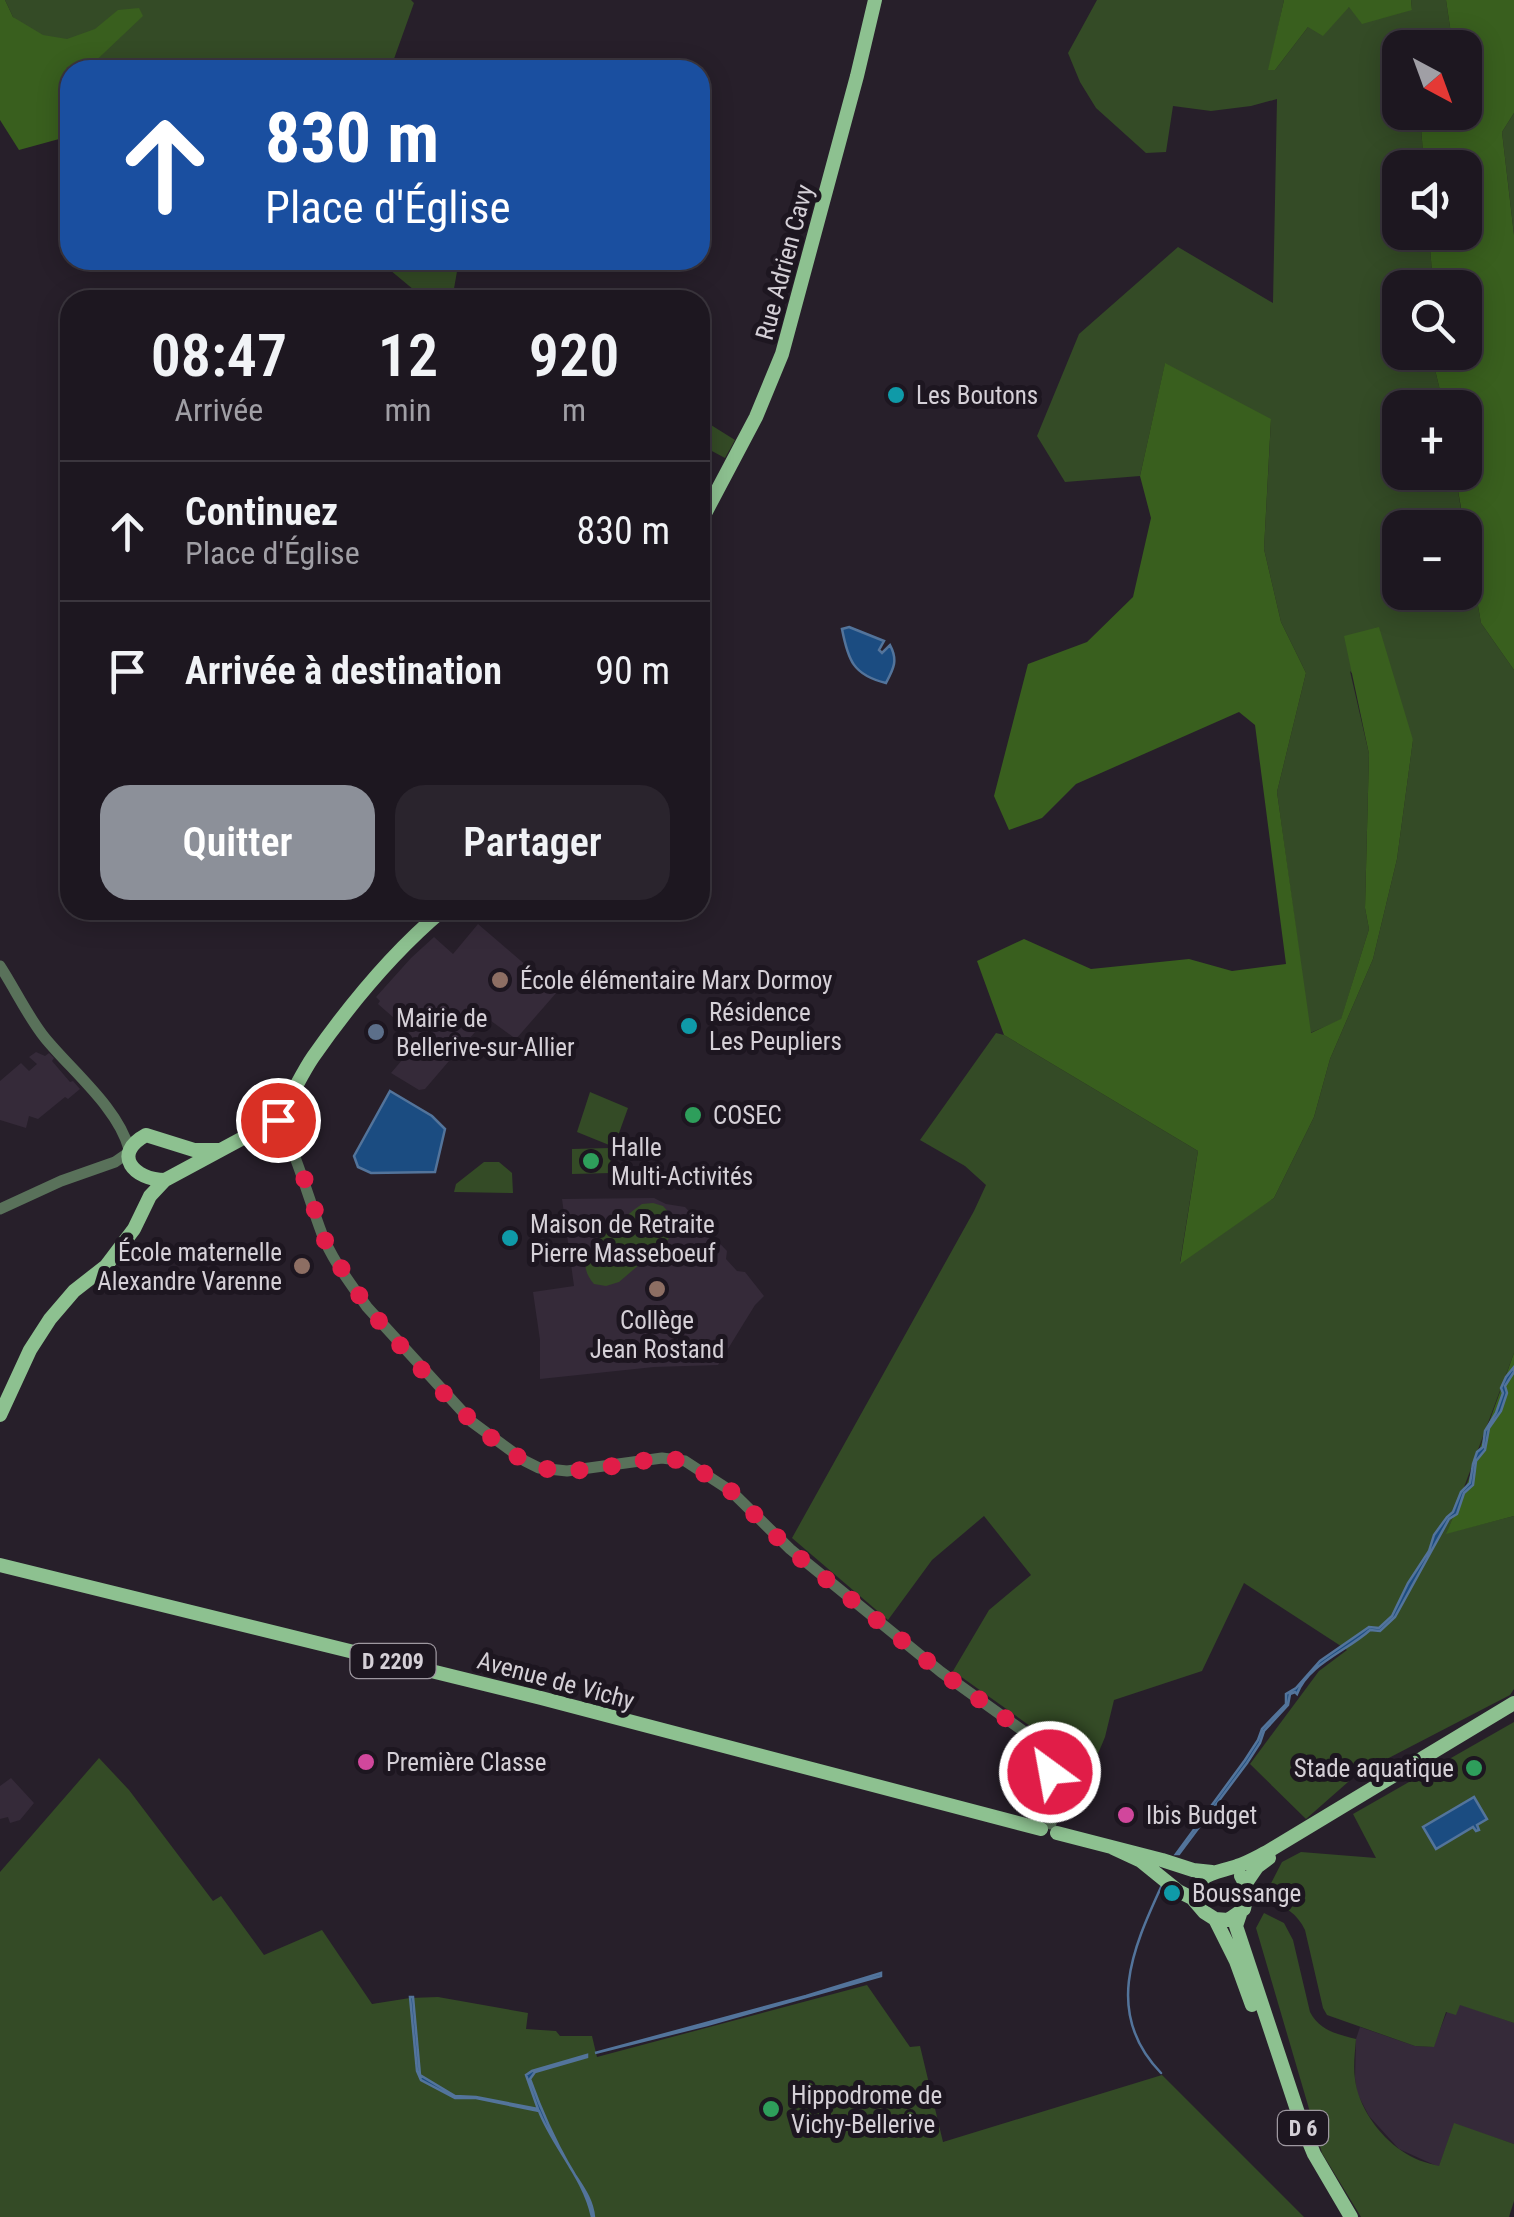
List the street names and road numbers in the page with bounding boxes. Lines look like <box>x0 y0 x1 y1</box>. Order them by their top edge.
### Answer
street label: Rue Adrien Cavy <box>750 181 819 343</box>
road number: D 2209 <box>350 1644 436 1678</box>
street label: Avenue de Vichy <box>474 1646 638 1715</box>
road number: D 6 <box>1278 2111 1328 2145</box>

